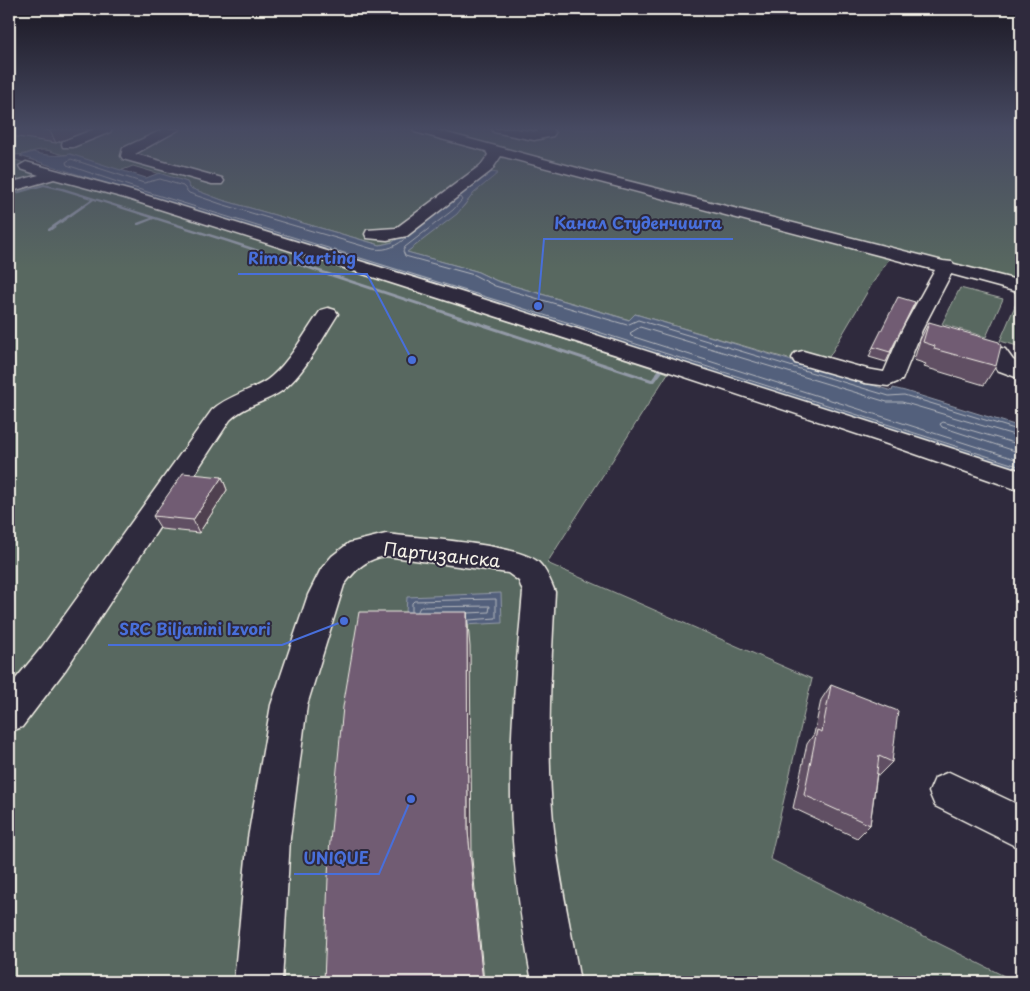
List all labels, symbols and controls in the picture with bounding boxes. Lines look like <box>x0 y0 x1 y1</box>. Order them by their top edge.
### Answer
callout: Канал Студенчишта <box>544 208 733 239</box>
text: Канал Студенчишта <box>554 210 722 234</box>
callout: Rimo Karting <box>238 243 367 274</box>
text: Rimo Karting <box>248 245 356 269</box>
street label: Партизанска <box>382 534 503 574</box>
callout: SRC Biljanini Izvori <box>108 614 282 645</box>
text: SRC Biljanini Izvori <box>119 616 271 640</box>
callout: UNIQUE <box>294 843 379 874</box>
text: UNIQUE <box>303 845 369 869</box>

